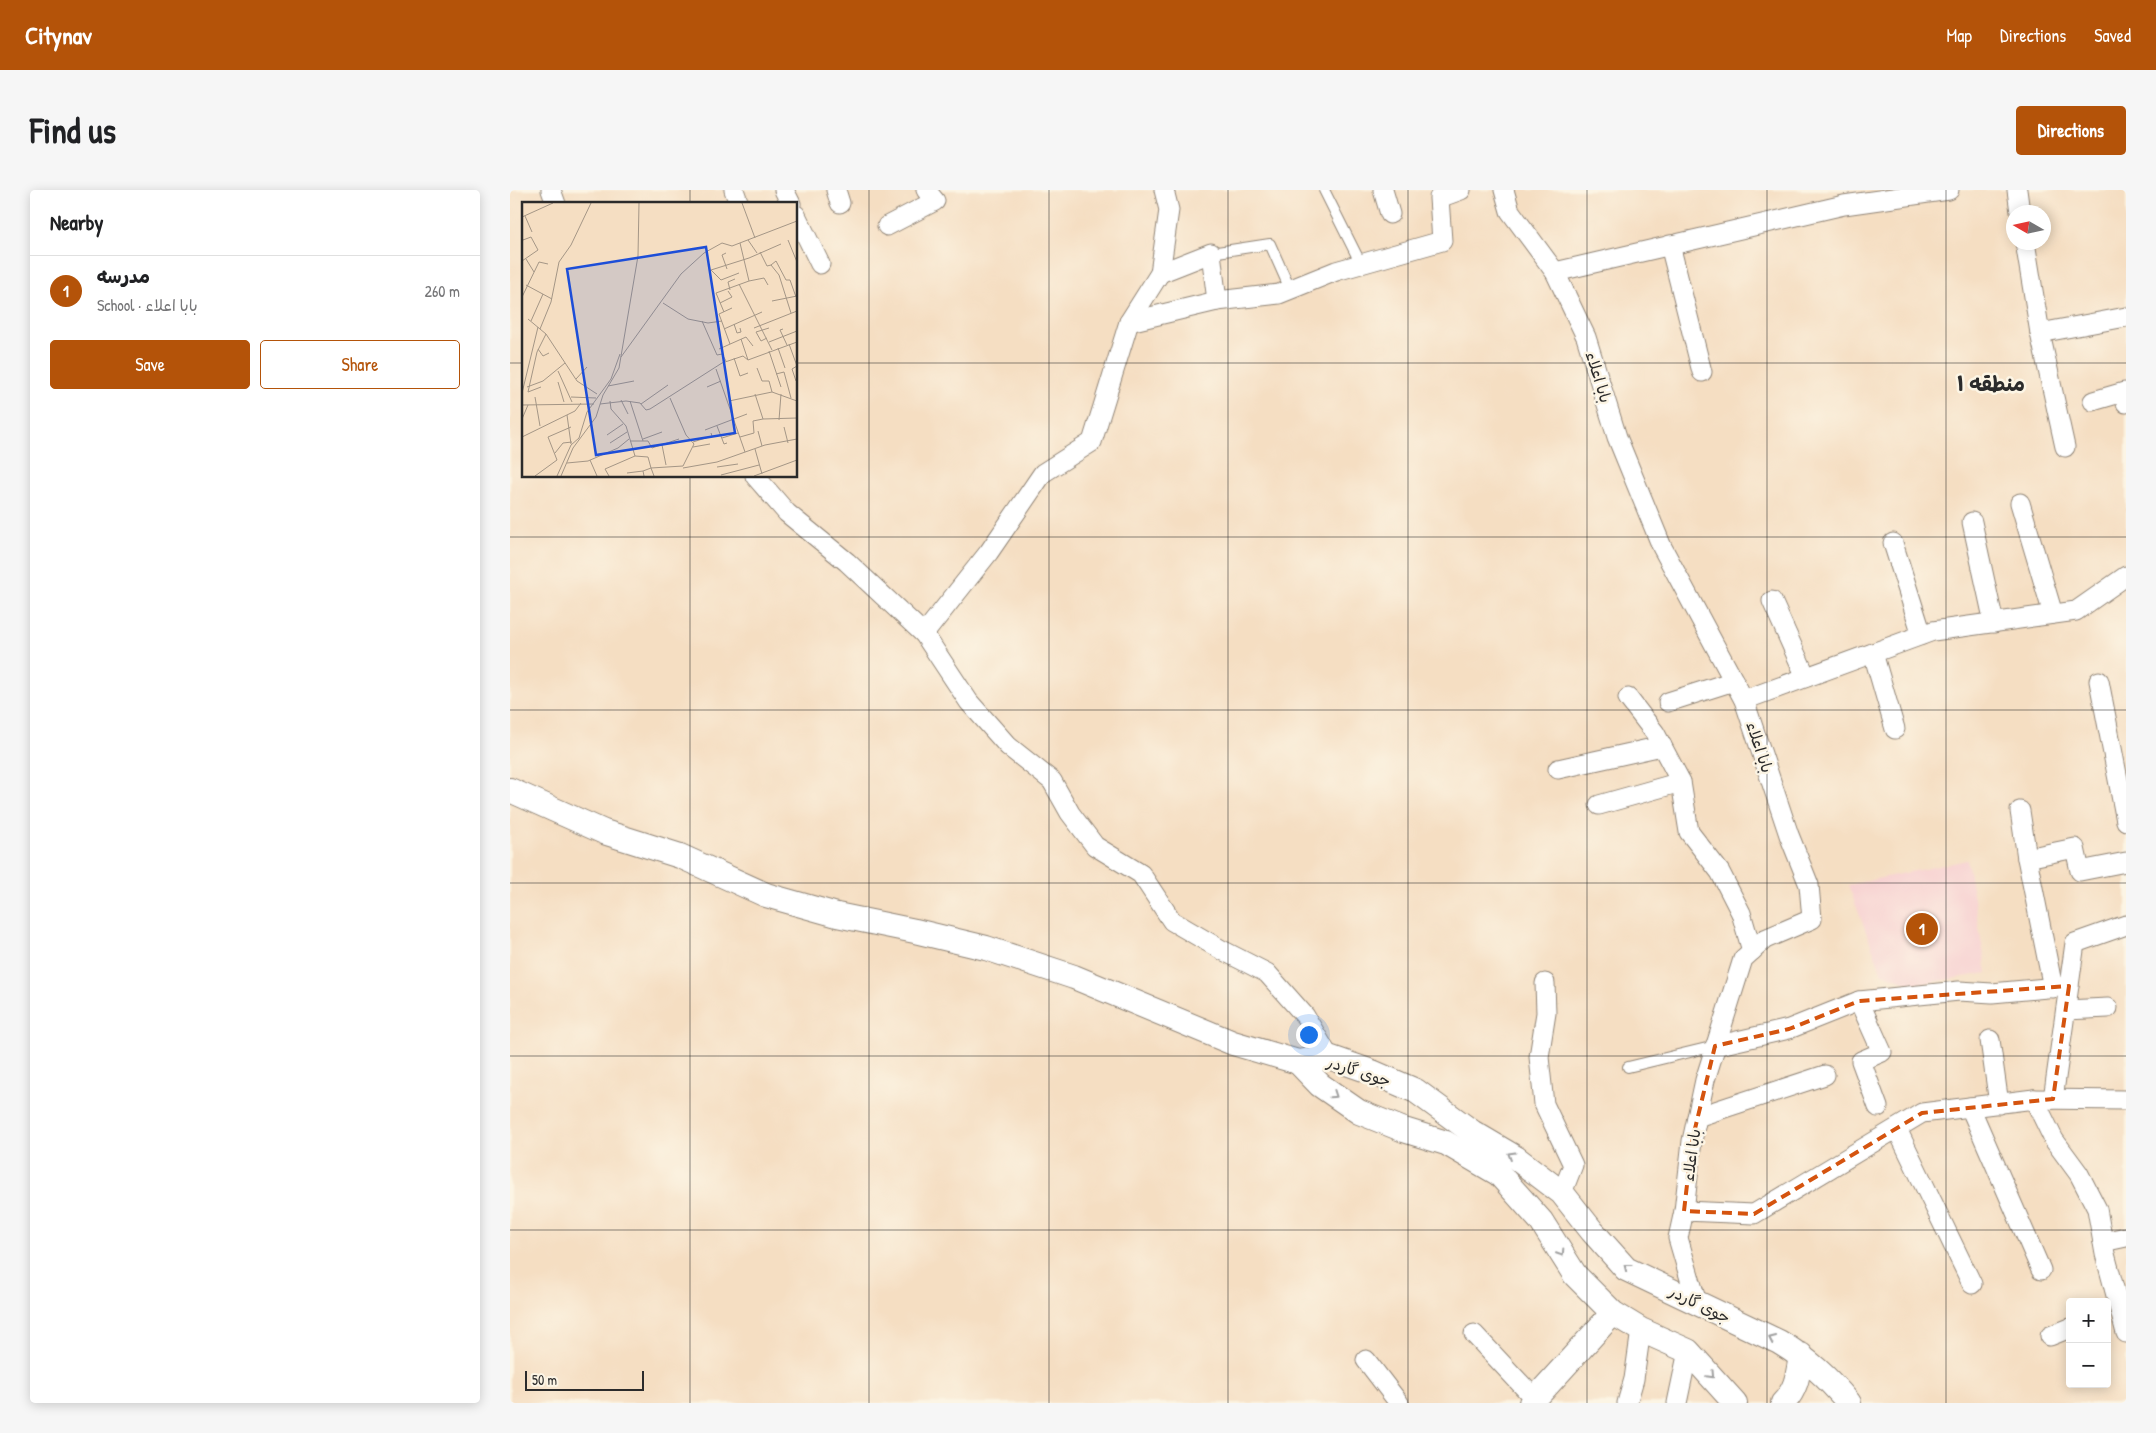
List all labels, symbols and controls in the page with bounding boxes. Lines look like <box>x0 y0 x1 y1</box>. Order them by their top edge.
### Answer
text: Citynav <box>25 19 92 51</box>
text: Map <box>1947 23 1972 48</box>
text: Directions <box>2000 23 2066 48</box>
text: Saved <box>2094 23 2131 48</box>
button: Directions <box>2016 106 2126 155</box>
text: Find us <box>30 107 116 154</box>
inset map <box>522 202 798 478</box>
north arrow <box>2006 205 2051 250</box>
text: Nearby <box>50 208 103 237</box>
text: مدرسه <box>97 263 150 289</box>
text: 1 <box>63 280 69 302</box>
text: 260 m <box>424 280 460 302</box>
text: School · بابا اعلاء <box>97 294 198 316</box>
button: Save <box>50 340 250 389</box>
button: Share <box>260 340 460 389</box>
street label: بابا اعلاء <box>1581 349 1617 405</box>
district label: منطقه ۱ <box>1957 369 2025 398</box>
street label: بابا اعلاء <box>1741 719 1779 775</box>
pin: 1 <box>1906 910 1938 948</box>
your location <box>1296 1022 1322 1048</box>
street label: جوی گاردر <box>1323 1050 1394 1092</box>
one-way arrow <box>1328 1089 1338 1098</box>
street label: بابا اعلاء <box>1676 1127 1706 1183</box>
one-way arrow <box>1507 1152 1516 1162</box>
one-way arrow <box>1555 1247 1565 1256</box>
one-way arrow <box>1623 1264 1633 1273</box>
street label: جوی گاردر <box>1665 1279 1734 1328</box>
map controls <box>2066 1298 2111 1388</box>
button: + <box>2066 1298 2111 1343</box>
one-way arrow <box>1768 1335 1777 1345</box>
button: − <box>2066 1343 2111 1388</box>
scale bar <box>525 1368 644 1391</box>
text: 50 m <box>532 1370 557 1389</box>
one-way arrow <box>1705 1370 1714 1379</box>

